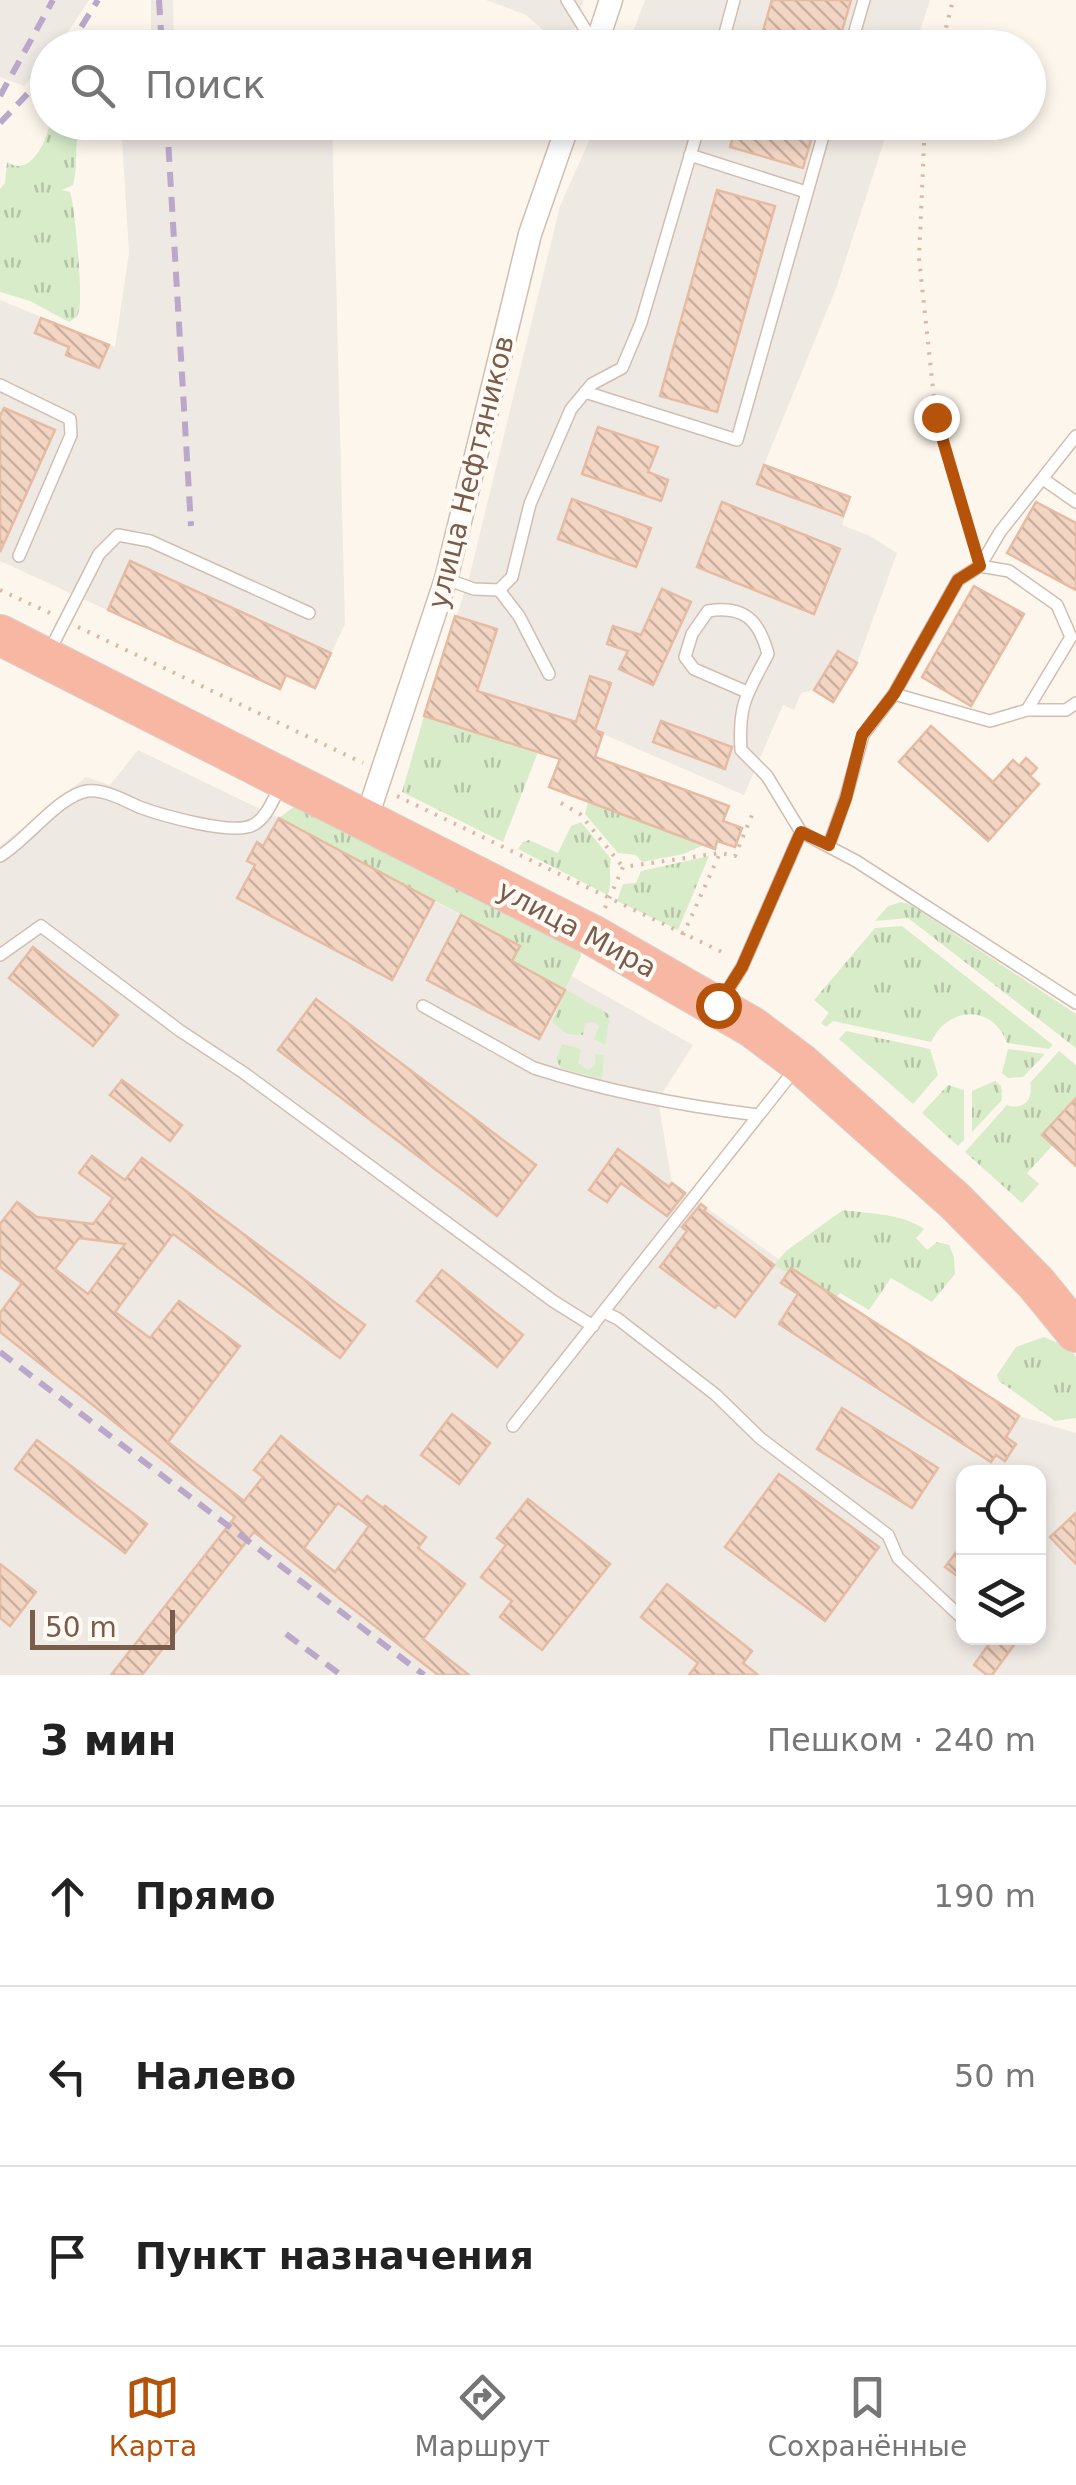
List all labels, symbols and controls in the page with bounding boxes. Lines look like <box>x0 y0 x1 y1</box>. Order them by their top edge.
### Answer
search box <box>30 30 1046 140</box>
icon: search <box>65 58 120 113</box>
text: Поиск <box>145 63 265 107</box>
street label: улица Нефтяников <box>421 332 521 612</box>
route end <box>914 395 960 441</box>
street label: улица Мира <box>492 873 662 985</box>
route start <box>696 983 742 1029</box>
map controls <box>956 1465 1046 1645</box>
button: locate <box>956 1465 1046 1555</box>
button: layers <box>956 1555 1046 1645</box>
scale bar <box>30 1605 175 1650</box>
text: 50 m <box>45 1611 117 1644</box>
text: 3 мин <box>40 1716 177 1765</box>
text: Пешком · 240 m <box>767 1721 1036 1759</box>
icon: ahead <box>40 1869 95 1924</box>
text: Прямо <box>135 1874 276 1918</box>
text: 190 m <box>934 1877 1036 1915</box>
icon: left <box>40 2049 95 2104</box>
text: Налево <box>135 2054 296 2098</box>
text: 50 m <box>954 2057 1036 2095</box>
icon: arrive <box>40 2229 95 2284</box>
text: Пункт назначения <box>135 2234 534 2278</box>
tab: Карта <box>109 2370 197 2463</box>
tab: Маршрут <box>415 2370 550 2463</box>
tab: Сохранённые <box>768 2370 967 2463</box>

